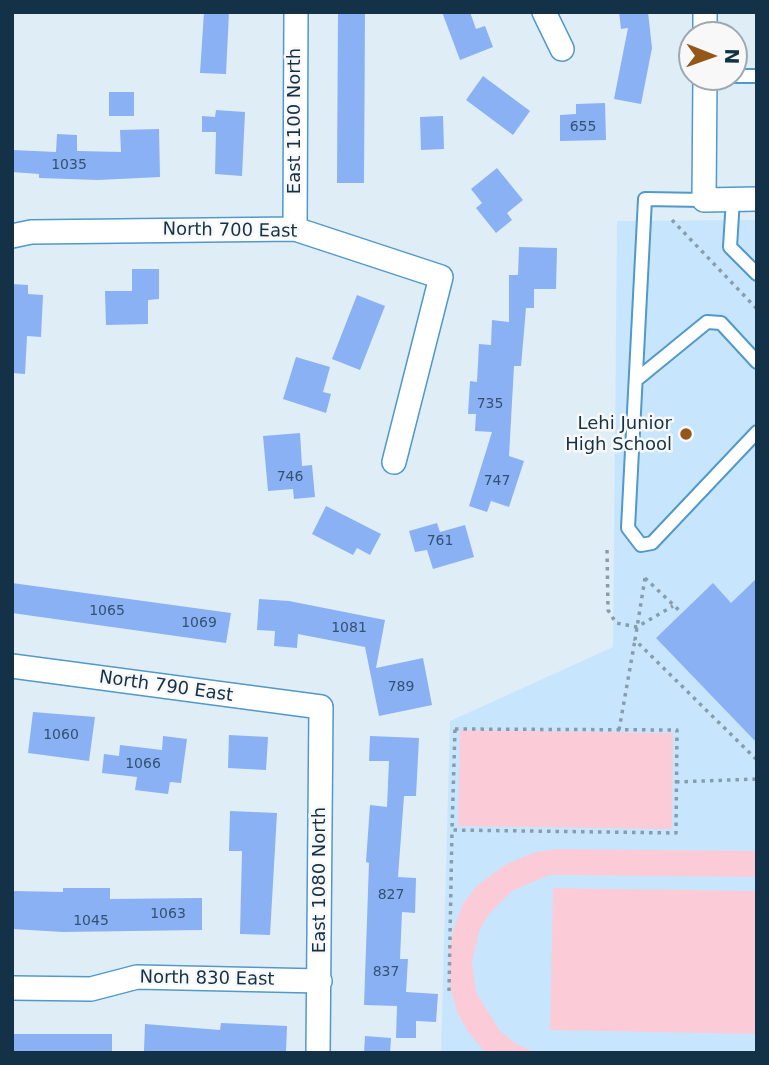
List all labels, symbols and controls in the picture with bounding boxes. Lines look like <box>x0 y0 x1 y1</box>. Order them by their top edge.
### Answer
north arrow <box>678 21 748 91</box>
street label: East 1100 North <box>284 48 306 194</box>
text: N <box>721 48 743 64</box>
house number: 655 <box>570 119 596 135</box>
house number: 1035 <box>51 157 87 173</box>
street label: North 700 East <box>162 219 298 243</box>
house number: 735 <box>477 396 503 412</box>
place label: Lehi Junior High School <box>565 413 672 456</box>
marker: Lehi Junior High School <box>678 426 694 442</box>
house number: 746 <box>277 469 303 485</box>
house number: 747 <box>484 473 510 489</box>
house number: 761 <box>427 533 453 549</box>
house number: 1065 <box>89 603 125 619</box>
house number: 1069 <box>181 615 217 631</box>
house number: 1081 <box>331 620 367 636</box>
street label: North 790 East <box>98 667 234 707</box>
house number: 789 <box>388 679 414 695</box>
house number: 1060 <box>43 727 79 743</box>
house number: 1066 <box>125 756 161 772</box>
street label: East 1080 North <box>309 807 331 953</box>
house number: 827 <box>378 887 404 903</box>
house number: 1063 <box>150 906 186 922</box>
house number: 1045 <box>73 913 109 929</box>
house number: 837 <box>373 964 399 980</box>
street label: North 830 East <box>139 967 275 991</box>

